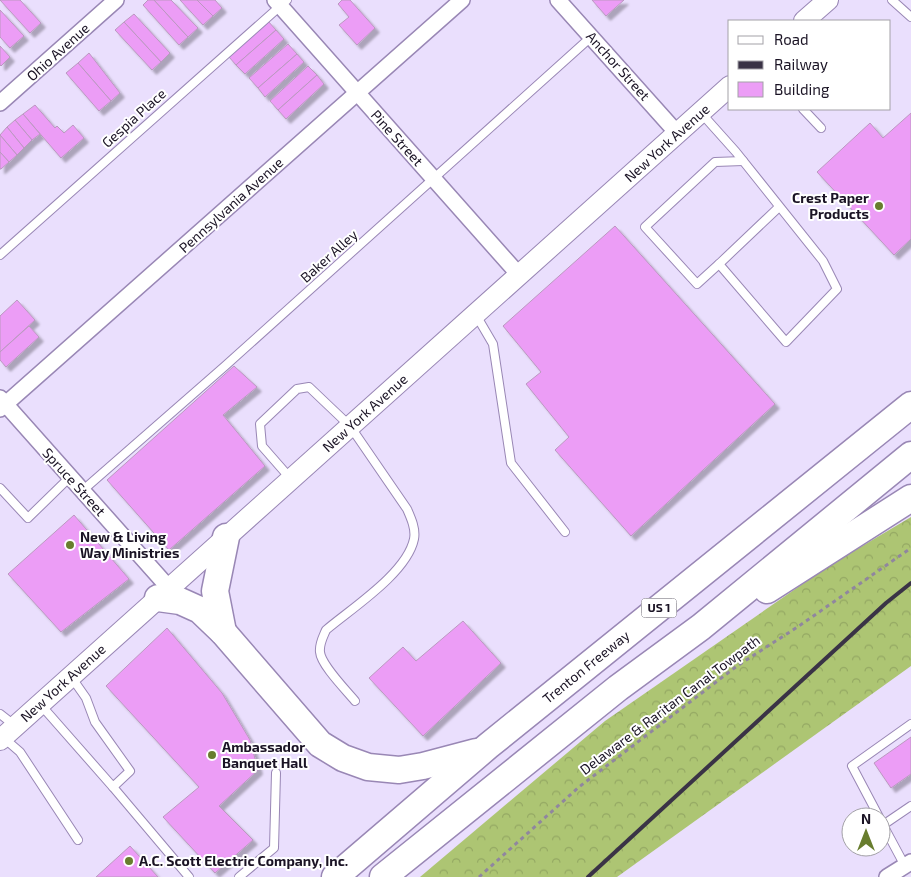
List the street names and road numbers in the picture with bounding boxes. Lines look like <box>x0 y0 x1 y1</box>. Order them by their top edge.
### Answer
street label: Ohio Avenue <box>23 19 93 84</box>
street label: Anchor Street <box>583 28 654 104</box>
street label: Gespia Place <box>98 84 169 151</box>
street label: New York Avenue <box>621 100 713 185</box>
street label: Pine Street <box>368 106 427 169</box>
street label: Pennsylvania Avenue <box>175 153 286 256</box>
street label: Baker Alley <box>297 225 361 286</box>
street label: New York Avenue <box>319 370 411 455</box>
street label: Spruce Street <box>39 444 109 519</box>
road number: US 1 <box>642 598 676 618</box>
street label: Trenton Freeway <box>539 626 633 707</box>
street label: Delaware & Raritan Canal Towpath <box>576 631 763 778</box>
street label: New York Avenue <box>17 640 109 725</box>

